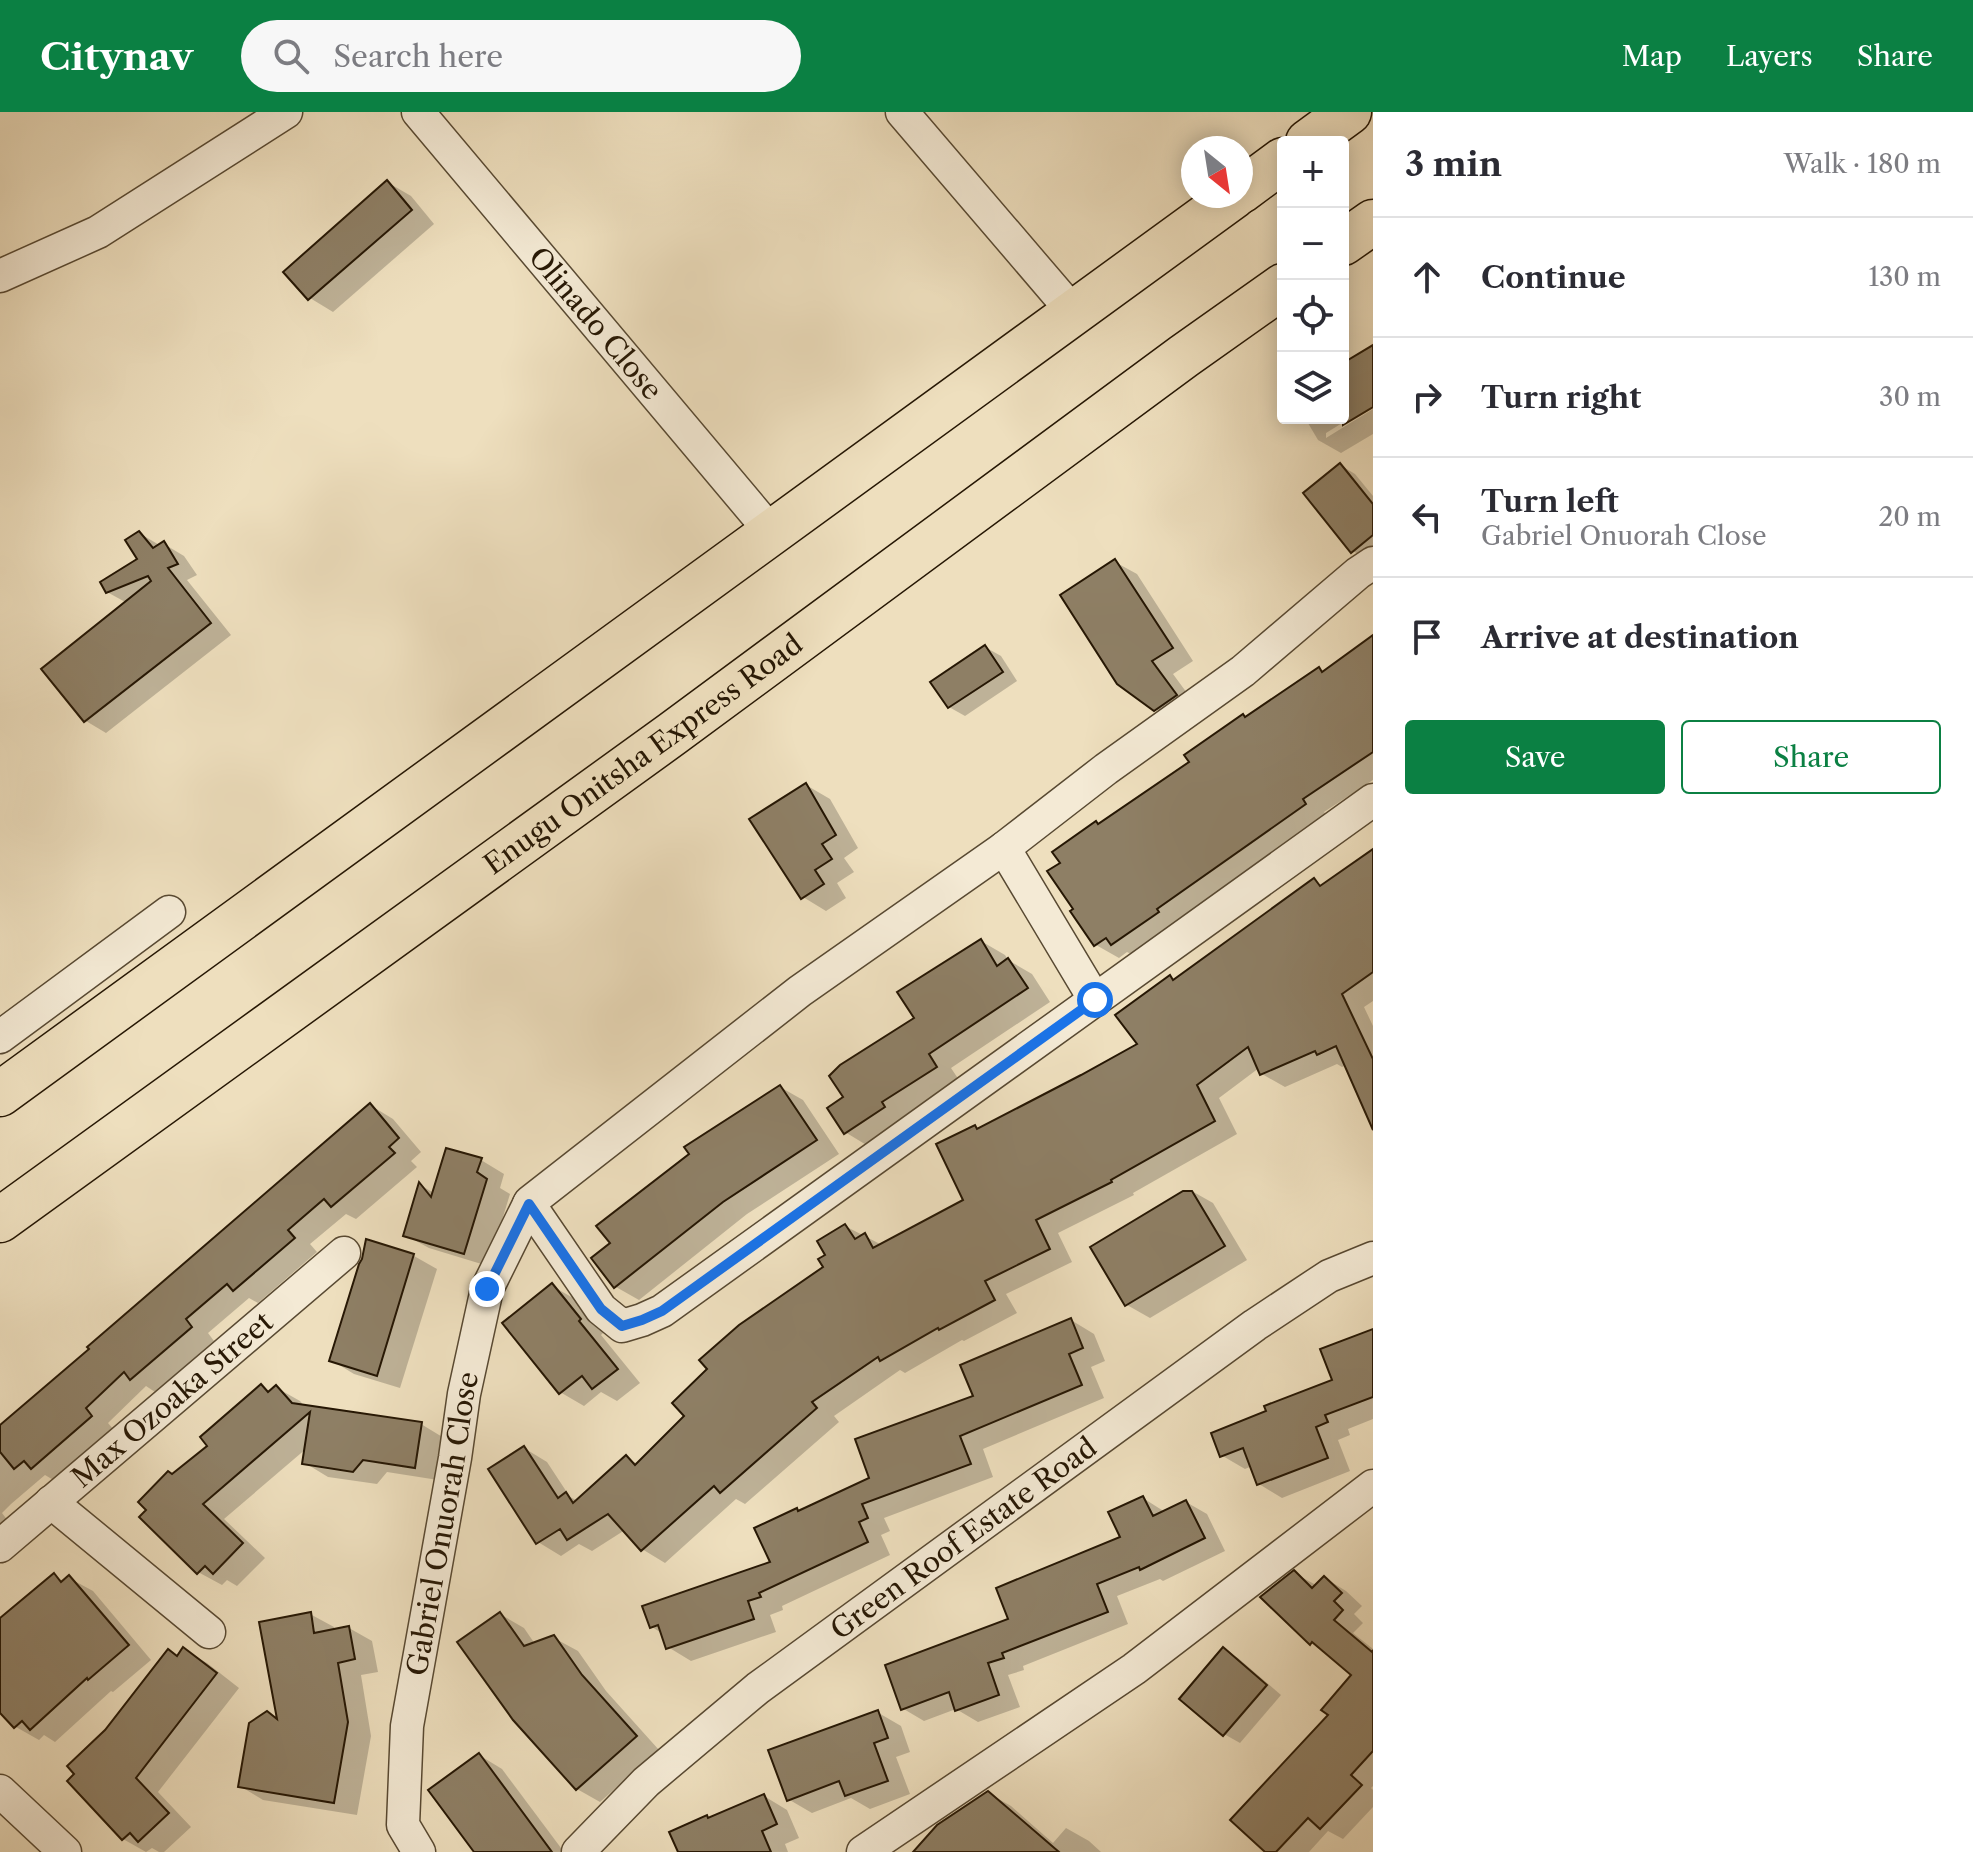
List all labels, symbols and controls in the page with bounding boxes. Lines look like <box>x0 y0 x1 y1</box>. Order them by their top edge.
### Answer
search box <box>241 20 801 92</box>
text: Citynav <box>40 33 193 80</box>
icon: search <box>269 34 313 78</box>
text: Search here <box>333 38 503 75</box>
text: Map <box>1622 39 1682 73</box>
text: Layers <box>1726 39 1813 73</box>
text: Share <box>1857 39 1933 73</box>
north arrow <box>1181 136 1253 208</box>
map controls <box>1277 136 1349 424</box>
button: + <box>1277 136 1349 208</box>
text: 3 min <box>1405 143 1502 185</box>
text: Walk · 180 m <box>1784 148 1941 180</box>
button: − <box>1277 208 1349 280</box>
street label: Olinado Close <box>522 240 669 406</box>
icon: ahead <box>1405 255 1449 299</box>
text: Continue <box>1481 259 1626 296</box>
text: 130 m <box>1868 261 1941 293</box>
button: locate <box>1277 280 1349 352</box>
button: layers <box>1277 352 1349 424</box>
icon: right <box>1405 375 1449 419</box>
text: Turn right <box>1481 379 1641 416</box>
text: 30 m <box>1879 381 1941 413</box>
text: Turn left <box>1481 483 1618 520</box>
icon: left <box>1405 495 1449 539</box>
text: 20 m <box>1878 501 1941 533</box>
text: Gabriel Onuorah Close <box>1481 520 1767 552</box>
icon: arrive <box>1405 615 1449 659</box>
text: Arrive at destination <box>1481 619 1799 656</box>
street label: Enugu Onitsha Express Road <box>477 627 809 881</box>
button: Save <box>1405 720 1665 794</box>
button: Share <box>1681 720 1941 794</box>
route start <box>1077 982 1113 1018</box>
route end <box>469 1271 505 1307</box>
street label: Max Ozoaka Street <box>65 1304 279 1494</box>
street label: Gabriel Onuorah Close <box>399 1368 485 1678</box>
street label: Green Roof Estate Road <box>824 1430 1103 1646</box>

